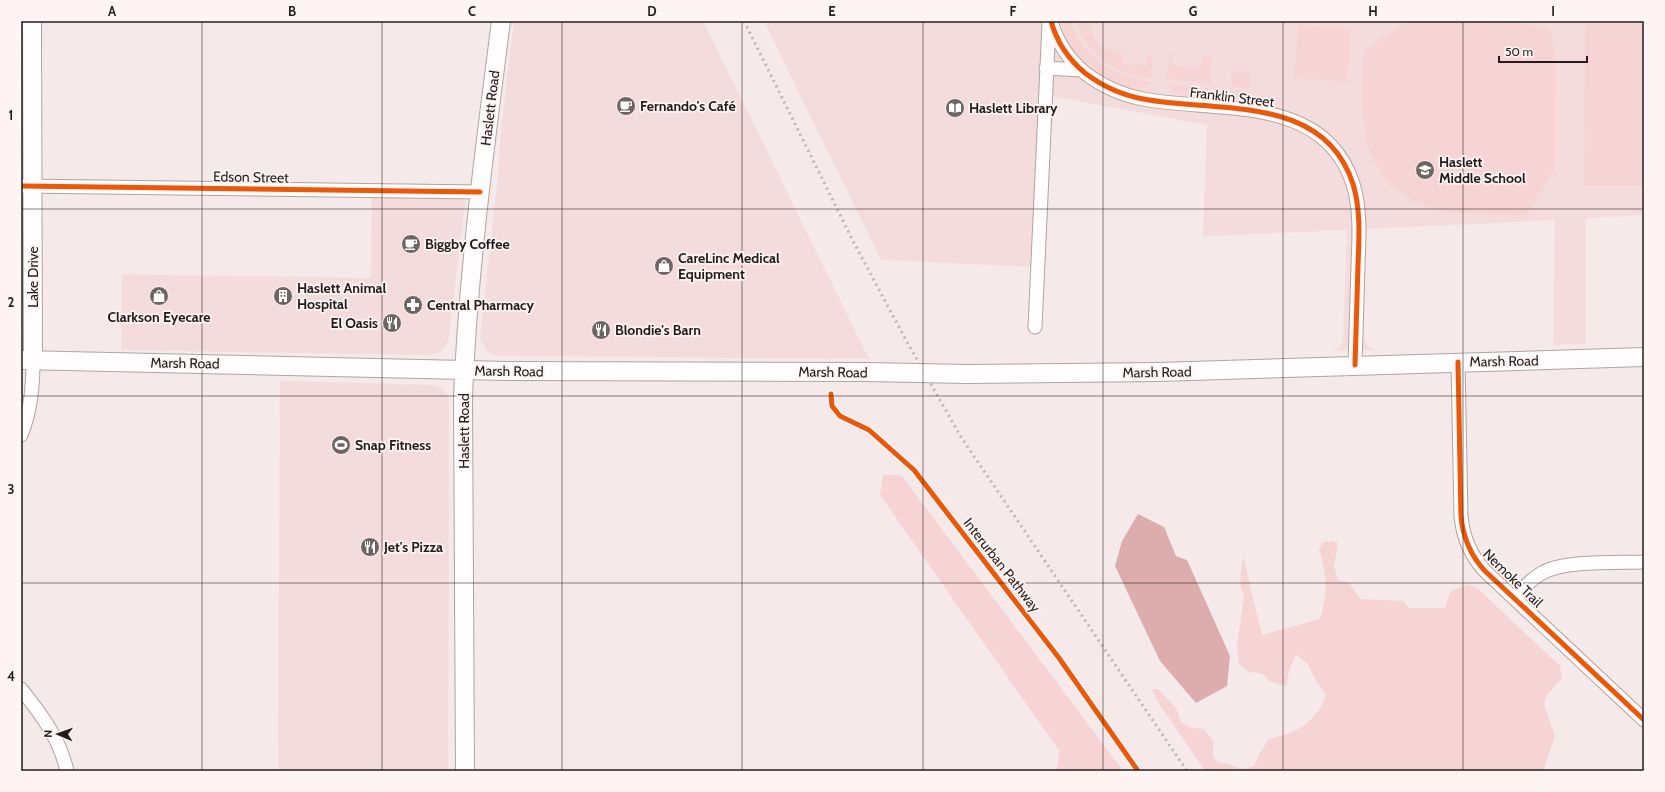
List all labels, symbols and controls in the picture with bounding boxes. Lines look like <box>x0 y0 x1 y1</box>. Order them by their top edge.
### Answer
text: A <box>108 3 117 19</box>
text: B <box>288 3 296 19</box>
text: C <box>468 3 476 19</box>
text: D <box>647 3 657 19</box>
text: E <box>828 3 836 19</box>
text: F <box>1010 3 1017 19</box>
text: G <box>1189 3 1198 19</box>
text: H <box>1368 3 1378 19</box>
text: I <box>1551 3 1555 19</box>
scale bar <box>1499 38 1587 64</box>
text: 50 m <box>1505 44 1533 59</box>
street label: Haslett Road <box>476 69 504 147</box>
street label: Franklin Street <box>1189 83 1276 111</box>
cafe icon: Fernando's Café <box>615 95 637 117</box>
place label: Fernando's Café <box>640 97 736 115</box>
library icon: Haslett Library <box>944 97 966 119</box>
place label: Haslett Library <box>969 99 1058 117</box>
text: 1 <box>9 107 13 123</box>
place label: Haslett Middle School <box>1439 153 1526 187</box>
school or university icon: Haslett Middle School <box>1414 159 1436 181</box>
street label: Edson Street <box>213 167 289 187</box>
cafe icon: Biggby Coffee <box>400 233 422 255</box>
place label: Biggby Coffee <box>425 235 510 253</box>
street label: Lake Drive <box>24 246 42 308</box>
place label: CareLinc Medical Equipment <box>678 249 780 283</box>
shop icon: CareLinc Medical Equipment <box>653 255 675 277</box>
place label: Haslett Animal Hospital <box>297 279 387 313</box>
shop icon: Clarkson Eyecare <box>148 285 170 307</box>
building icon: Haslett Animal Hospital <box>272 285 294 307</box>
text: 2 <box>8 294 15 310</box>
pharmacy icon: Central Pharmacy <box>402 294 424 316</box>
place label: Central Pharmacy <box>427 296 534 314</box>
place label: Clarkson Eyecare <box>108 308 210 326</box>
restaurant icon: El Oasis <box>381 312 403 334</box>
place label: El Oasis <box>331 314 378 332</box>
restaurant icon: Blondie's Barn <box>590 319 612 341</box>
place label: Blondie's Barn <box>615 321 701 339</box>
street label: Marsh Road <box>1469 351 1539 371</box>
street label: Marsh Road <box>150 353 220 373</box>
street label: Marsh Road <box>474 361 544 381</box>
street label: Marsh Road <box>798 362 868 382</box>
street label: Marsh Road <box>1122 362 1192 382</box>
street label: Haslett Road <box>455 393 473 469</box>
sports icon: Snap Fitness <box>330 434 352 456</box>
place label: Snap Fitness <box>355 436 431 454</box>
text: 3 <box>7 481 15 497</box>
street label: Interurban Pathway <box>960 514 1044 616</box>
restaurant icon: Jet's Pizza <box>359 536 381 558</box>
place label: Jet's Pizza <box>383 538 443 556</box>
street label: Nemoke Trail <box>1479 545 1547 612</box>
text: 4 <box>7 668 15 684</box>
north arrow <box>38 714 78 754</box>
text: N <box>41 730 55 738</box>

